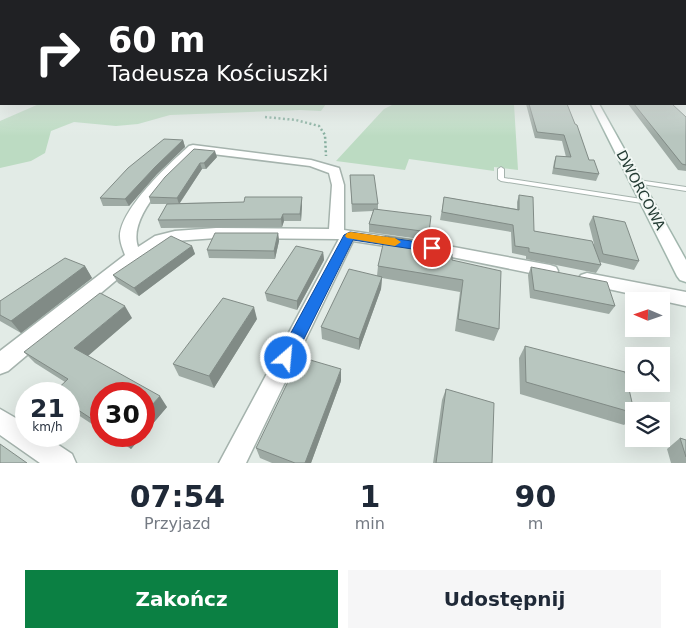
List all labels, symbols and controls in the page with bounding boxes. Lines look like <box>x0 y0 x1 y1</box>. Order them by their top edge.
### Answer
icon: right <box>25 20 90 85</box>
text: 60 m <box>108 20 205 60</box>
text: Tadeusza Kościuszki <box>108 61 328 86</box>
street label: DWORCOWA <box>613 147 669 233</box>
pin <box>411 227 453 269</box>
icon: arrive <box>418 234 446 262</box>
north arrow <box>625 292 670 338</box>
map controls <box>625 292 670 447</box>
position arrow <box>259 331 311 383</box>
button: search <box>625 347 670 392</box>
speed limit sign: 30 <box>90 382 155 447</box>
text: 21 <box>30 394 65 423</box>
button: layers <box>625 402 670 447</box>
text: km/h <box>32 420 63 434</box>
text: 07:54 <box>130 479 225 514</box>
text: 1 <box>359 479 380 514</box>
text: 90 <box>515 479 556 514</box>
text: Przyjazd <box>144 514 211 533</box>
text: min <box>355 514 385 533</box>
text: m <box>528 514 543 533</box>
button: Zakończ <box>25 570 338 628</box>
button: Udostępnij <box>348 570 661 628</box>

